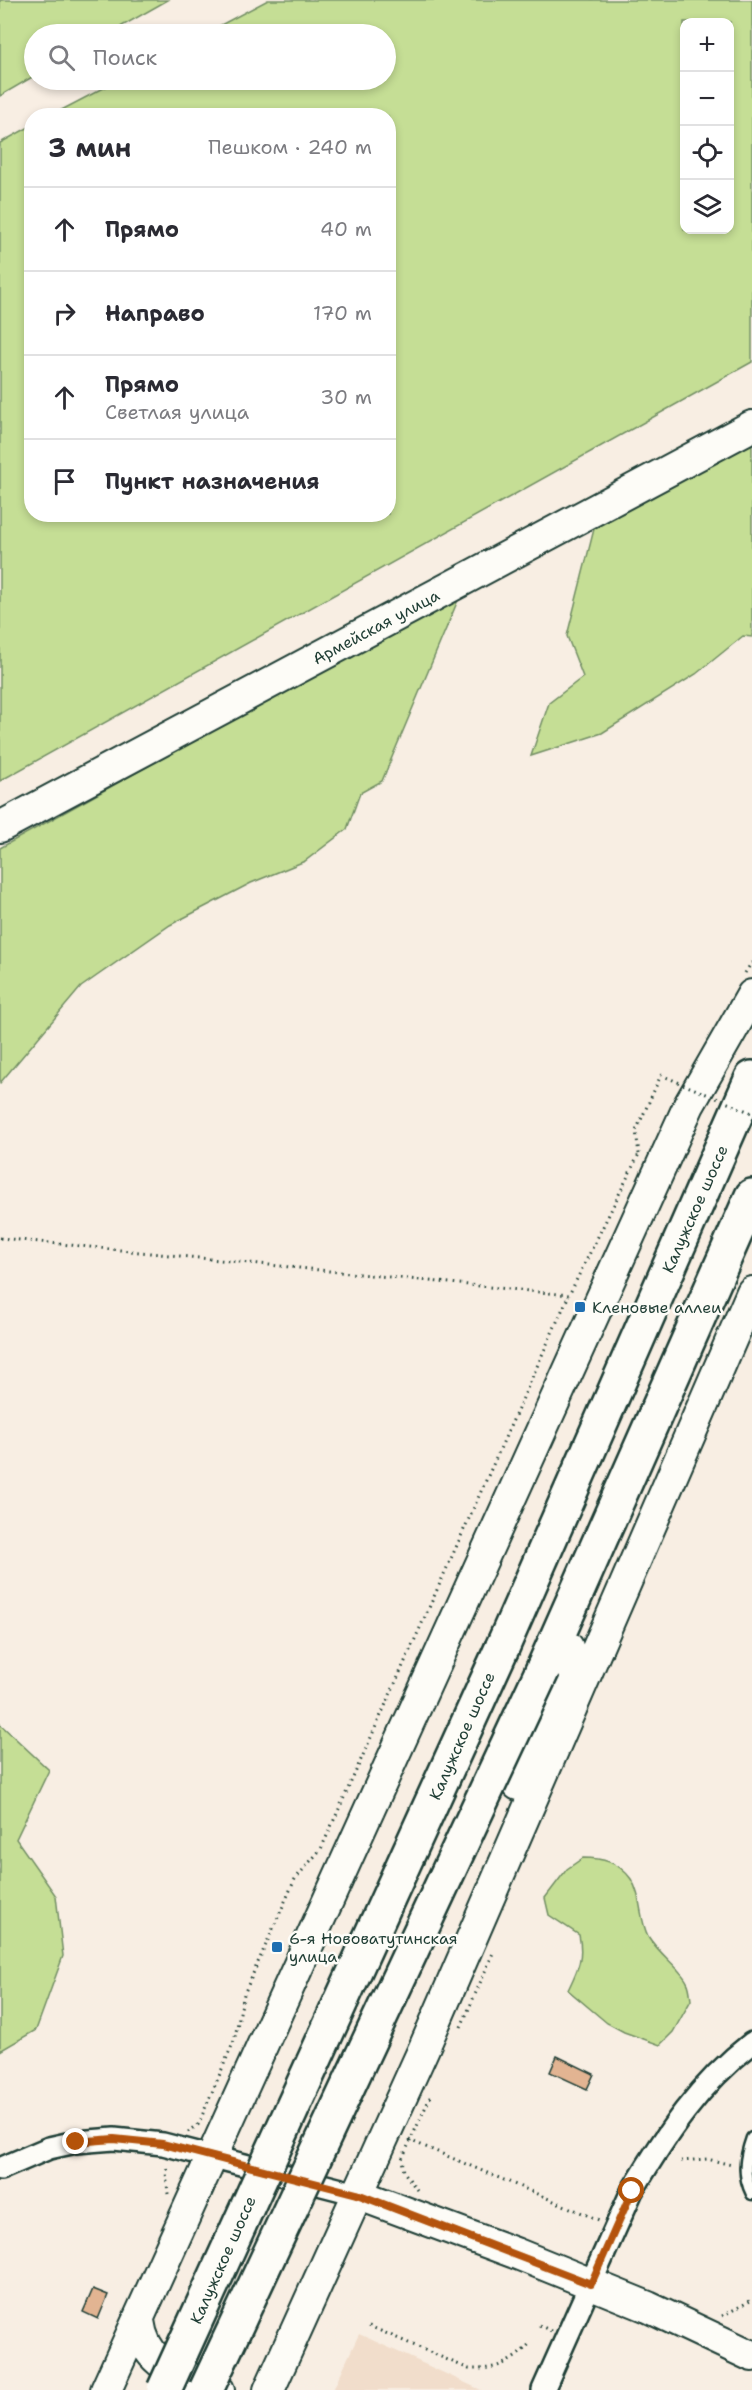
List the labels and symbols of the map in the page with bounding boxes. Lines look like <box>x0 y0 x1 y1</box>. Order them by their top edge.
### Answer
street label: Армейская улица <box>309 585 443 669</box>
street label: Калужское шоссе <box>657 1142 733 1276</box>
place label: Кленовые аллеи <box>592 1297 721 1318</box>
marker: Кленовые аллеи <box>573 1300 587 1314</box>
street label: Калужское шоссе <box>424 1669 500 1803</box>
place label: 6-я Нововатутинская улица <box>289 1928 458 1967</box>
marker: 6-я Нововатутинская улица <box>270 1940 284 1954</box>
route end <box>62 2128 88 2154</box>
route start <box>618 2177 644 2203</box>
street label: Калужское шоссе <box>185 2193 261 2327</box>

